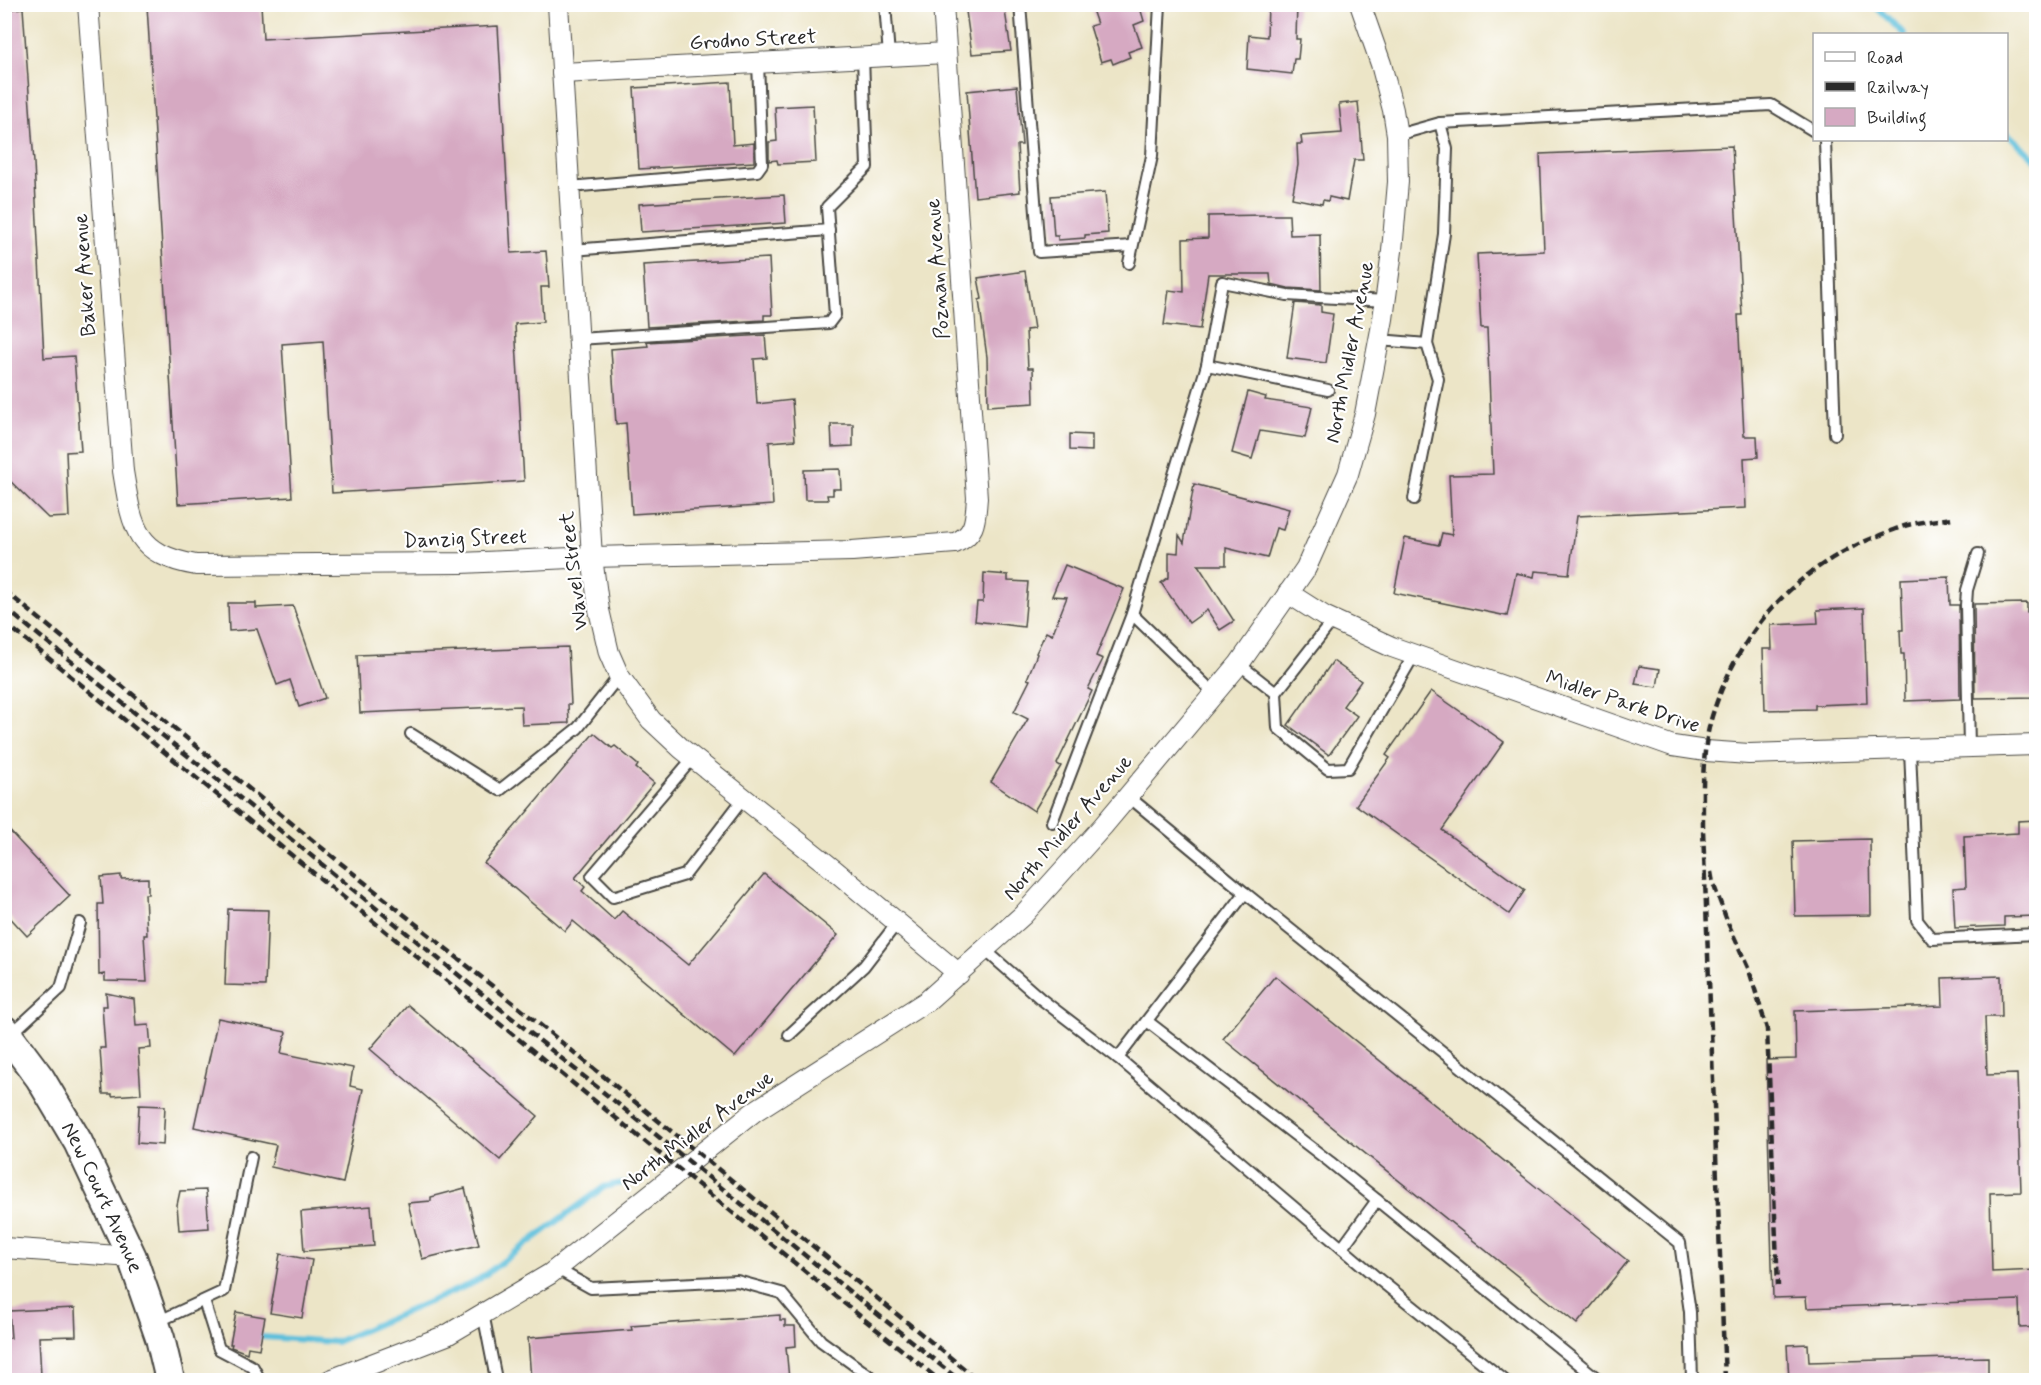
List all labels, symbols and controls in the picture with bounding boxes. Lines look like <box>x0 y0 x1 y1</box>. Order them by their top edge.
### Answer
street label: Grodno Street <box>689 23 817 57</box>
legend <box>1813 33 2008 141</box>
text: Road <box>1867 46 1903 70</box>
text: Railway <box>1867 76 1929 100</box>
text: Building <box>1867 106 1927 132</box>
street label: Poznan Avenue <box>919 198 957 340</box>
street label: Baker Avenue <box>67 212 103 337</box>
street label: North Midler Avenue <box>1319 259 1381 446</box>
street label: Wavel Street <box>553 509 595 632</box>
street label: Danzig Street <box>403 523 528 555</box>
street label: Midler Park Drive <box>1542 664 1703 740</box>
street label: North Midler Avenue <box>997 749 1139 907</box>
street label: North Midler Avenue <box>615 1064 780 1198</box>
street label: New Court Avenue <box>54 1117 149 1277</box>

